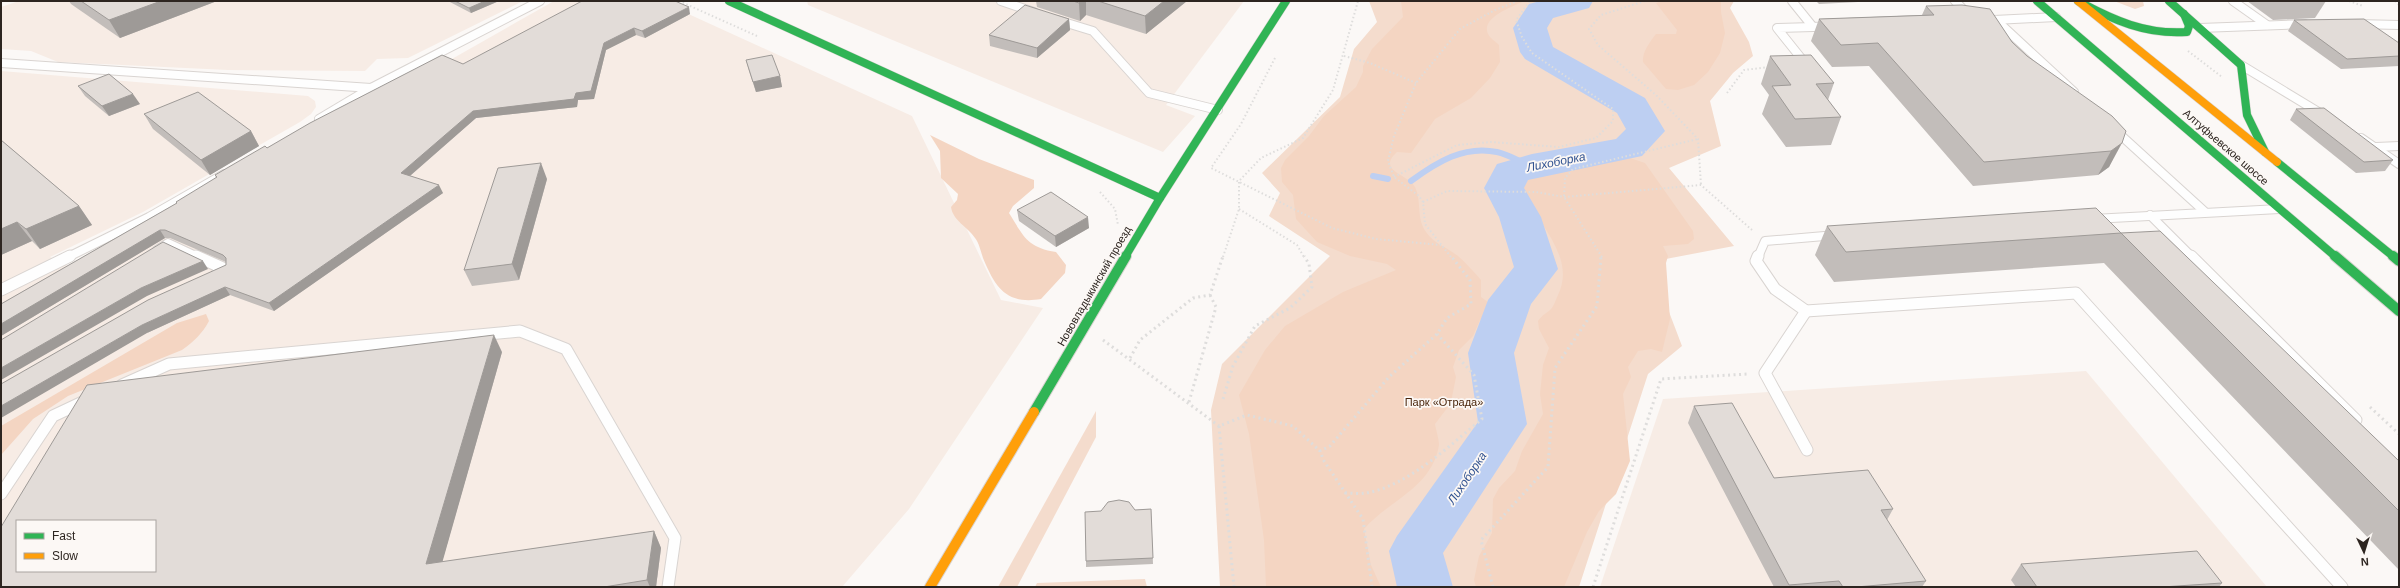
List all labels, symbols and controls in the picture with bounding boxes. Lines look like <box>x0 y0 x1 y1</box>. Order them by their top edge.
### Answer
street label: Алтуфьевское шоссе <box>2181 107 2271 187</box>
water label: Лихоборка <box>1524 149 1587 175</box>
street label: Нововладыкинский проезд <box>1055 223 1134 348</box>
park label: Парк «Отрада» <box>1405 396 1483 408</box>
water label: Лихоборка <box>1444 449 1490 508</box>
legend <box>16 520 156 572</box>
text: Fast <box>52 529 76 543</box>
north arrow <box>2344 532 2384 572</box>
text: Slow <box>52 549 78 563</box>
text: N <box>2360 556 2369 568</box>

